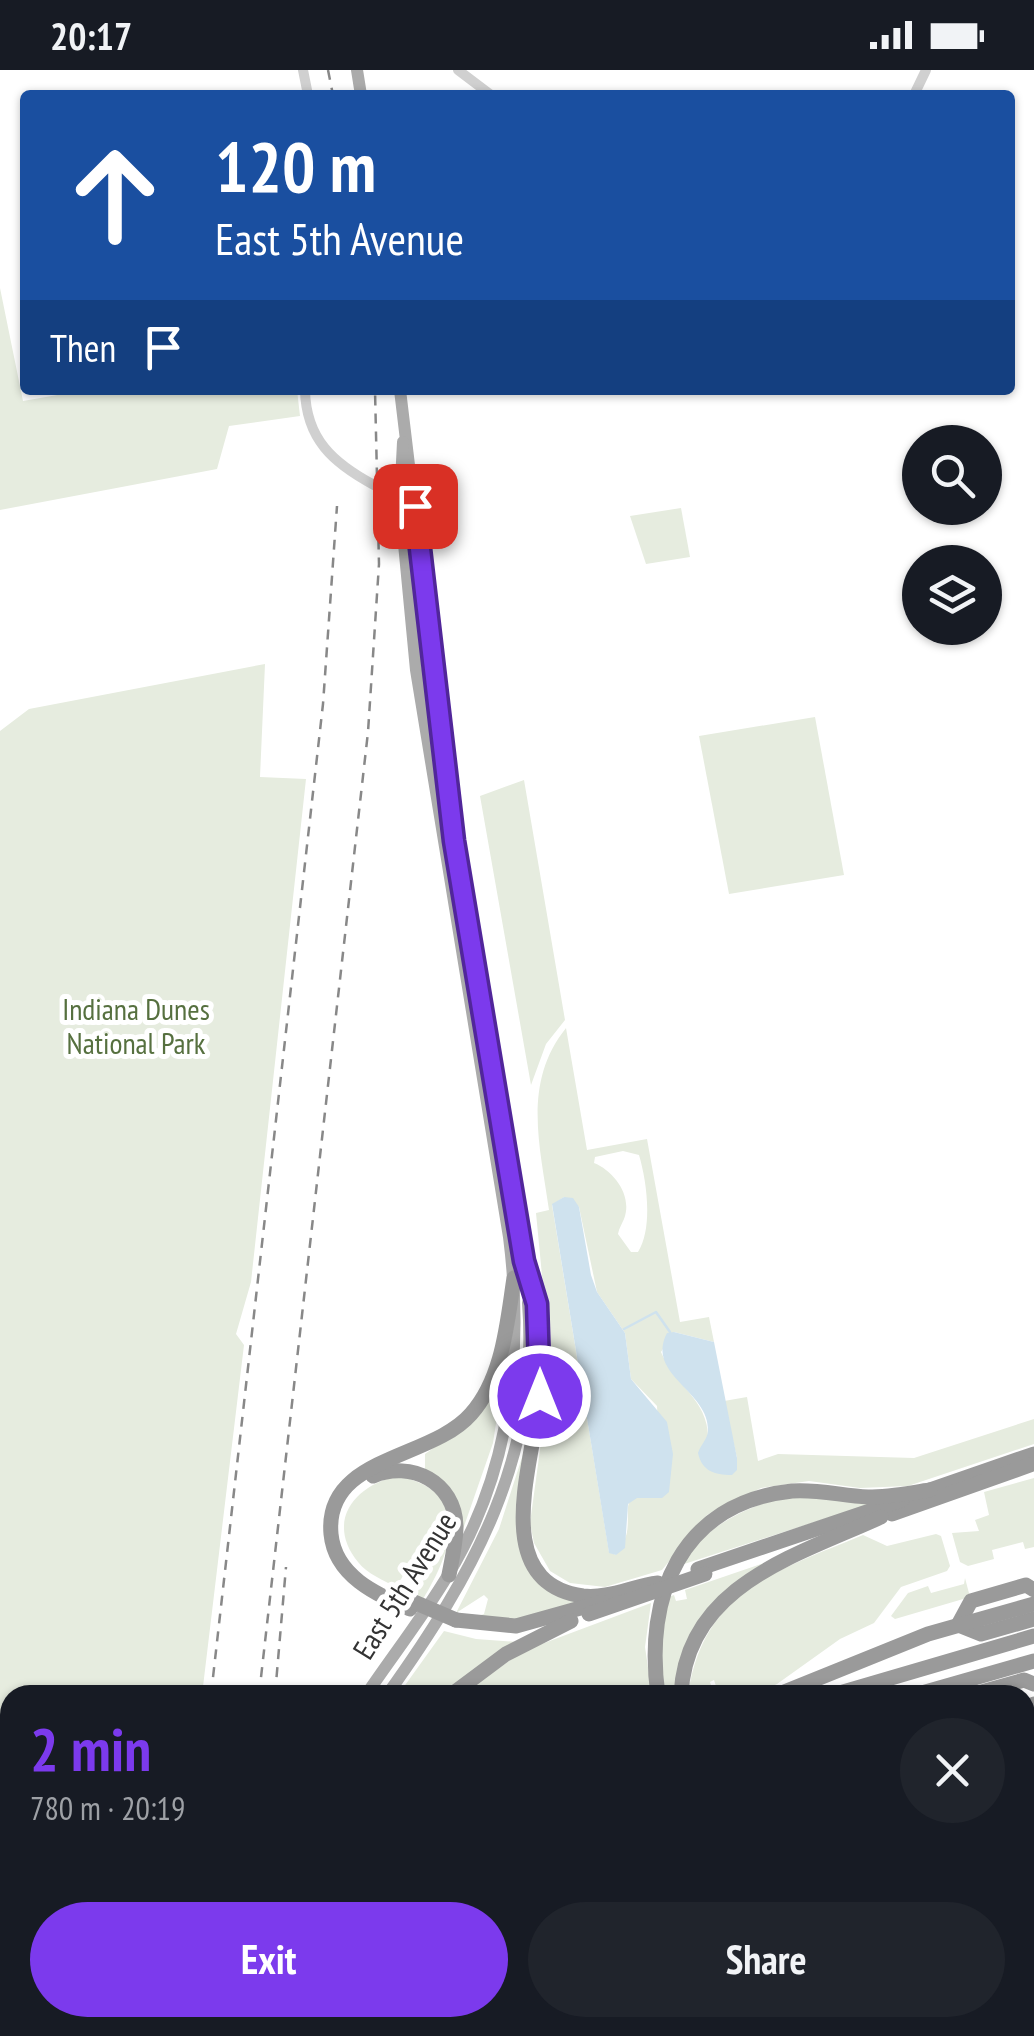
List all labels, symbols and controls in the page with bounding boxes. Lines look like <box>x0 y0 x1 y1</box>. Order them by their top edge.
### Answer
text: 20:17 <box>50 11 132 60</box>
text: 120 m <box>215 121 376 211</box>
icon: ahead <box>50 130 180 260</box>
text: East 5th Avenue <box>215 209 464 267</box>
icon: arrive <box>136 320 191 375</box>
text: Then <box>50 323 116 372</box>
map controls <box>902 425 1002 645</box>
button: search <box>902 425 1002 525</box>
pin <box>373 464 458 549</box>
icon: arrive <box>388 479 443 534</box>
button: layers <box>902 545 1002 645</box>
park label: Indiana Dunes National Park <box>62 989 210 1062</box>
position arrow <box>488 1344 592 1448</box>
street label: East 5th Avenue <box>343 1504 464 1666</box>
text: 2 min <box>30 1710 151 1788</box>
button: close <box>900 1718 1005 1823</box>
text: 780 m · 20:19 <box>30 1787 185 1829</box>
button: Exit <box>30 1902 508 2017</box>
button: Share <box>528 1902 1005 2017</box>

